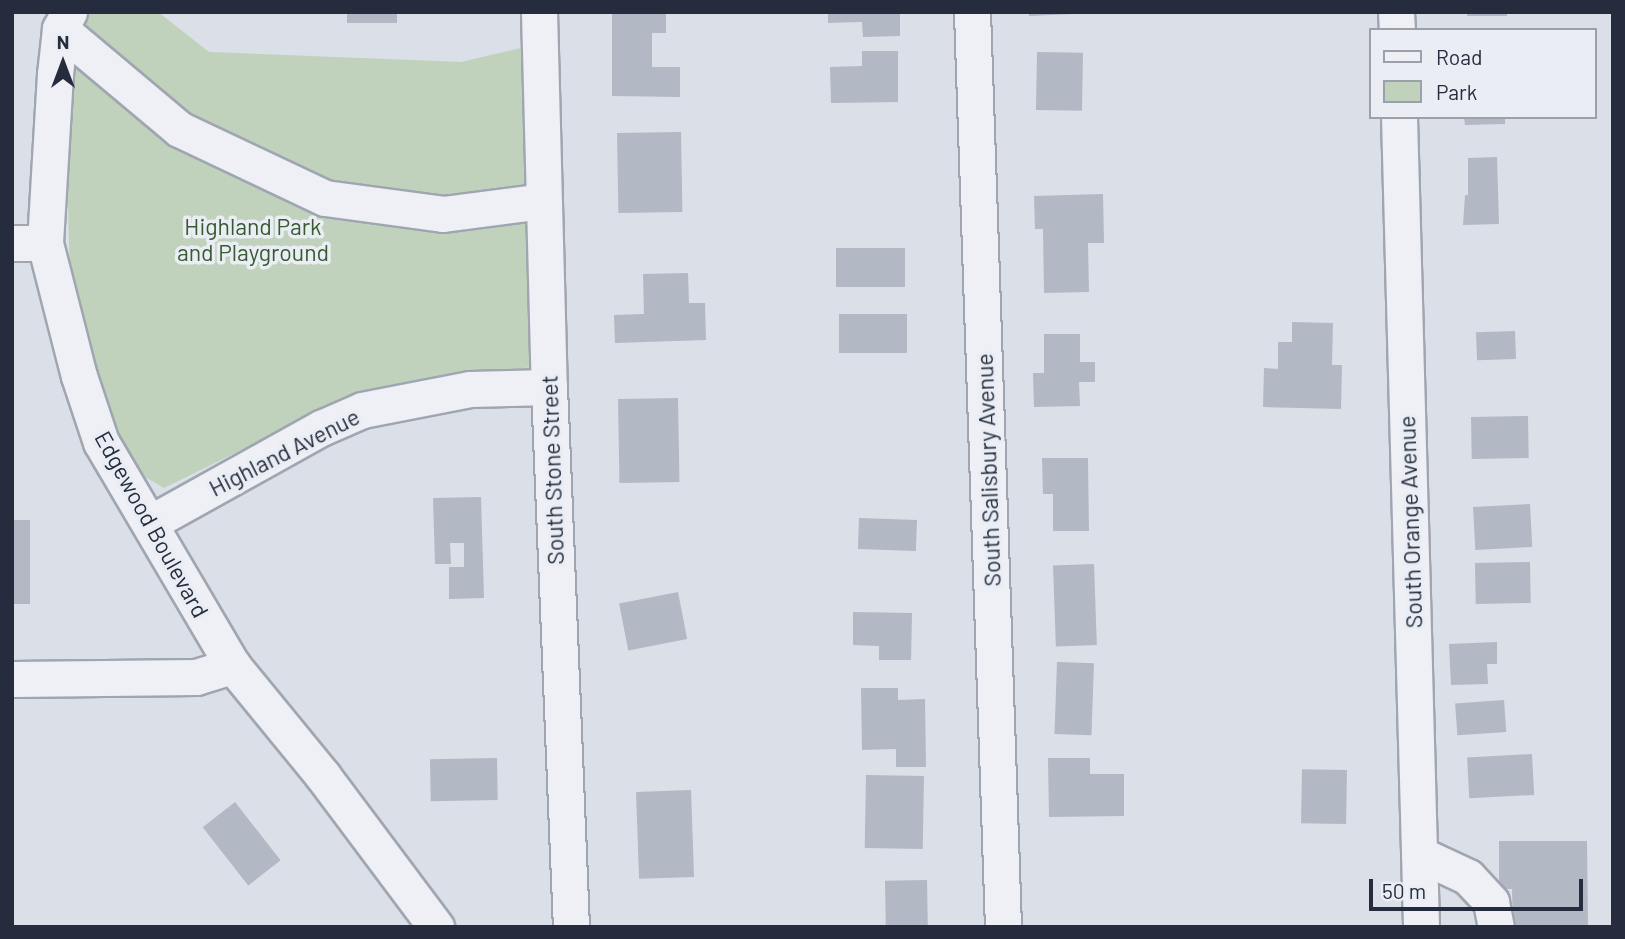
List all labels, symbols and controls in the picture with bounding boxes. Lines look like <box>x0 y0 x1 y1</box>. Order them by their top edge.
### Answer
north arrow <box>28 28 98 98</box>
legend <box>1370 28 1597 119</box>
text: N <box>57 30 69 53</box>
text: Road <box>1436 44 1482 69</box>
text: Park <box>1436 79 1477 104</box>
park label: Highland Park and Playground <box>177 212 329 266</box>
street label: South Salisbury Avenue <box>970 353 1006 587</box>
street label: South Stone Street <box>535 375 569 565</box>
street label: Highland Avenue <box>204 402 364 502</box>
street label: South Orange Avenue <box>1392 415 1428 629</box>
street label: Edgewood Boulevard <box>89 426 215 622</box>
scale bar <box>1373 866 1586 910</box>
text: 50 m <box>1382 878 1426 903</box>

